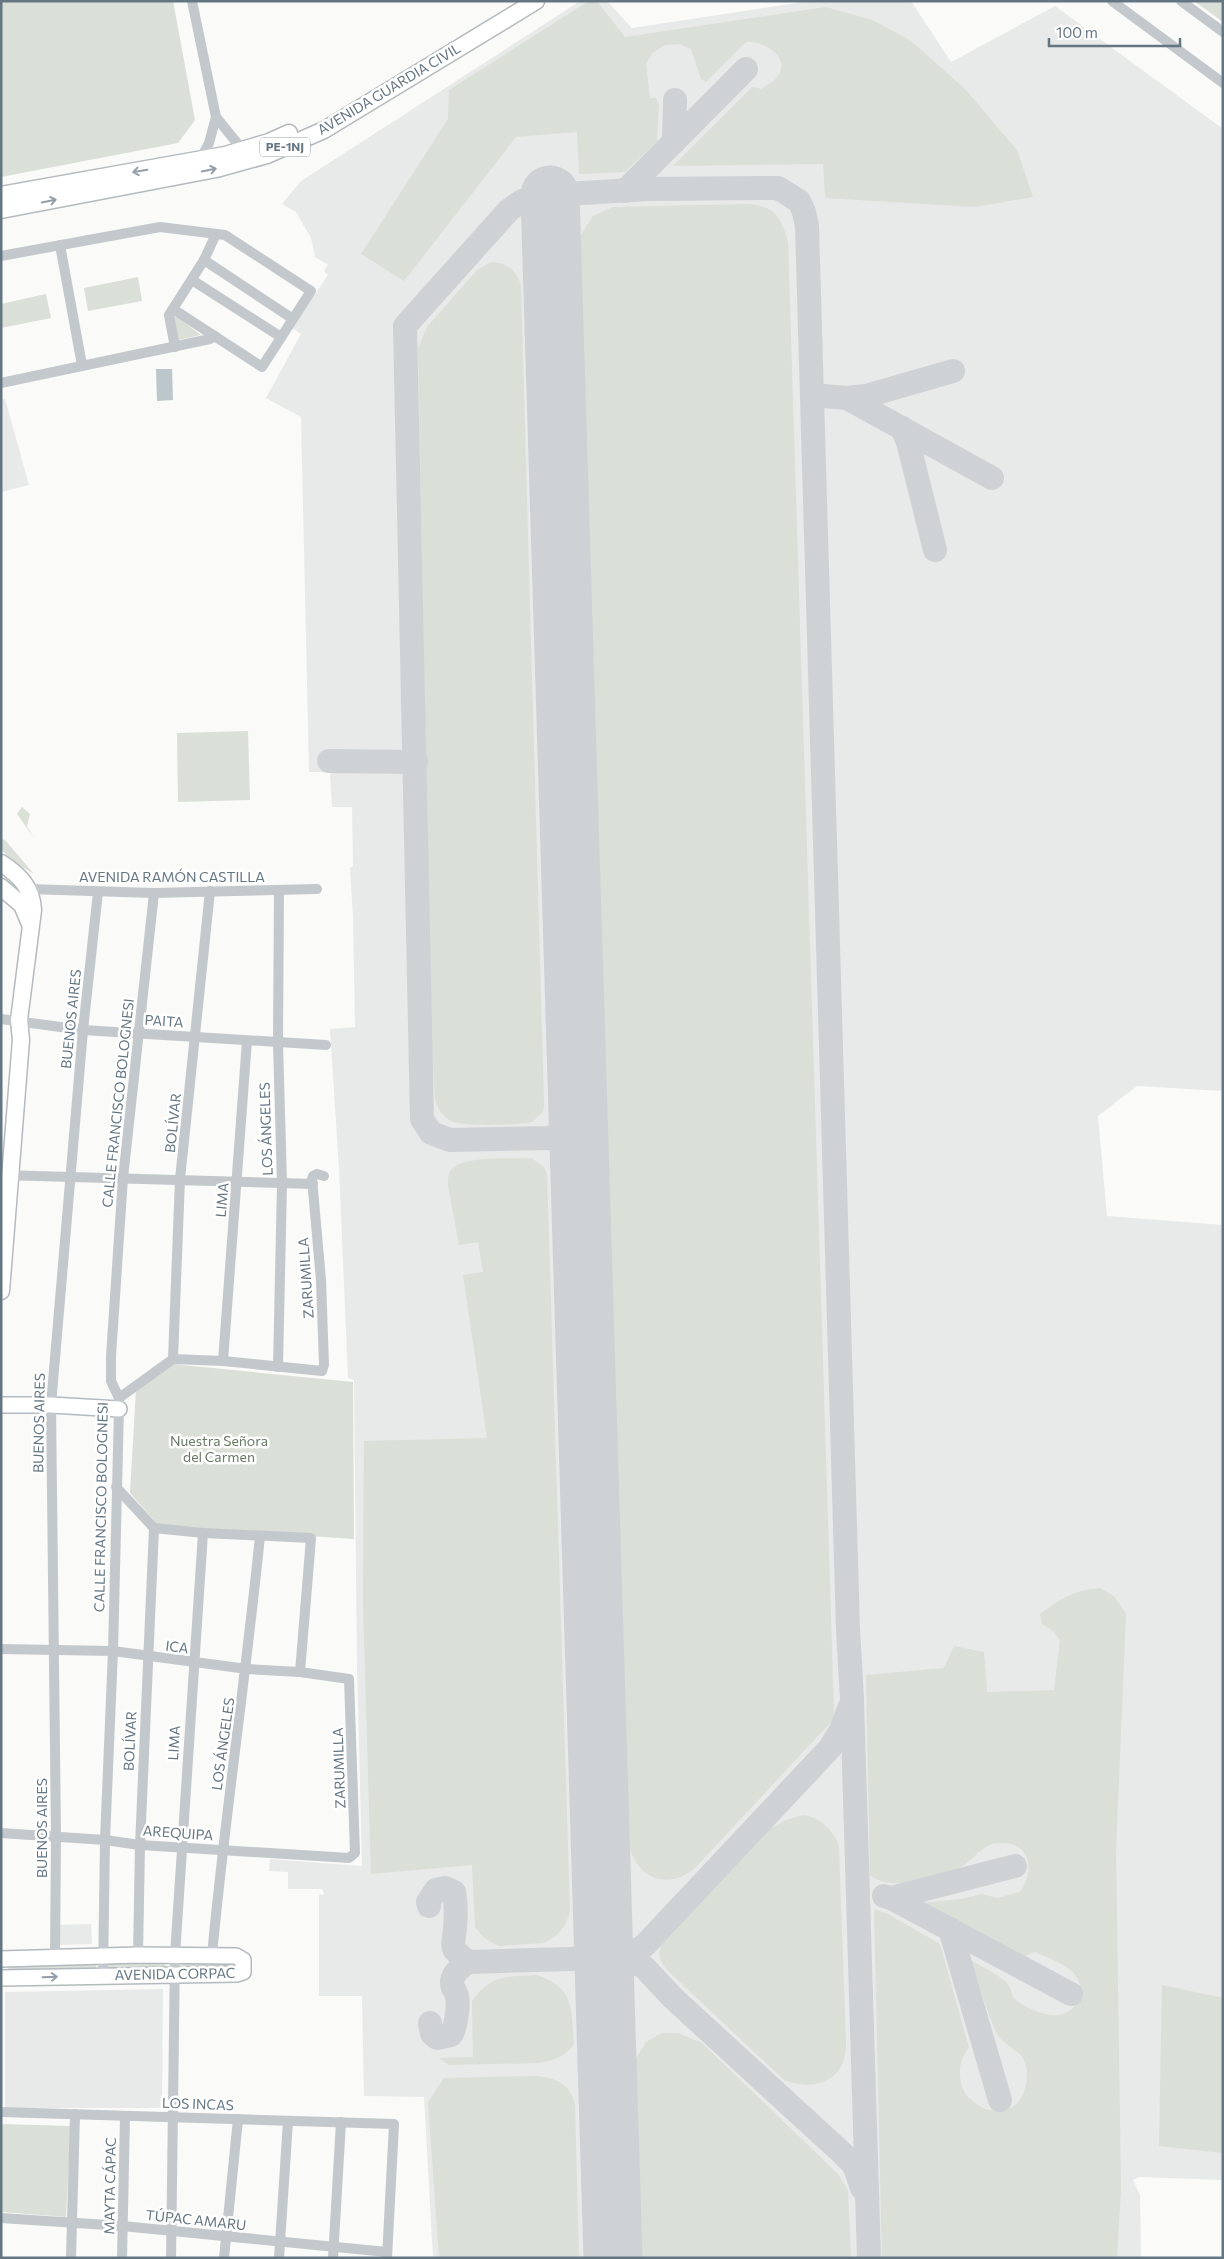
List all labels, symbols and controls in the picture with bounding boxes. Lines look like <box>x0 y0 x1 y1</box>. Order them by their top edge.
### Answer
scale bar <box>1049 15 1180 47</box>
text: 100 m <box>1056 23 1098 41</box>
street label: AVENIDA GUARDIA CIVIL <box>314 39 463 138</box>
road number: PE-1NJ <box>260 138 310 156</box>
one-way arrow <box>200 165 216 175</box>
one-way arrow <box>132 166 148 176</box>
one-way arrow <box>41 196 57 205</box>
street label: AVENIDA RAMÓN CASTILLA <box>79 868 265 885</box>
street label: BUENOS AIRES <box>57 968 84 1070</box>
street label: CALLE FRANCISCO BOLOGNESI <box>98 998 137 1208</box>
street label: PAITA <box>144 1011 184 1030</box>
street label: LOS ÁNGELES <box>255 1082 276 1176</box>
street label: BOLÍVAR <box>161 1092 184 1154</box>
street label: LIMA <box>212 1181 232 1218</box>
street label: ZARUMILLA <box>294 1237 317 1319</box>
street label: BUENOS AIRES <box>29 1373 48 1473</box>
street label: CALLE FRANCISCO BOLOGNESI <box>90 1402 111 1612</box>
park label: Nuestra Señora del Carmen <box>170 1432 268 1465</box>
street label: ICA <box>165 1637 190 1656</box>
street label: LOS ÁNGELES <box>208 1696 237 1791</box>
street label: BOLÍVAR <box>119 1711 140 1771</box>
street label: LIMA <box>164 1725 183 1761</box>
street label: ZARUMILLA <box>329 1727 348 1809</box>
street label: BUENOS AIRES <box>33 1778 50 1878</box>
street label: AREQUIPA <box>142 1822 214 1843</box>
street label: AVENIDA CORPAC <box>115 1964 235 1983</box>
one-way arrow <box>42 1972 58 1981</box>
street label: LOS INCAS <box>162 2094 234 2113</box>
street label: MAYTA CÁPAC <box>100 2137 119 2235</box>
street label: TÚPAC AMARU <box>145 2206 247 2233</box>

